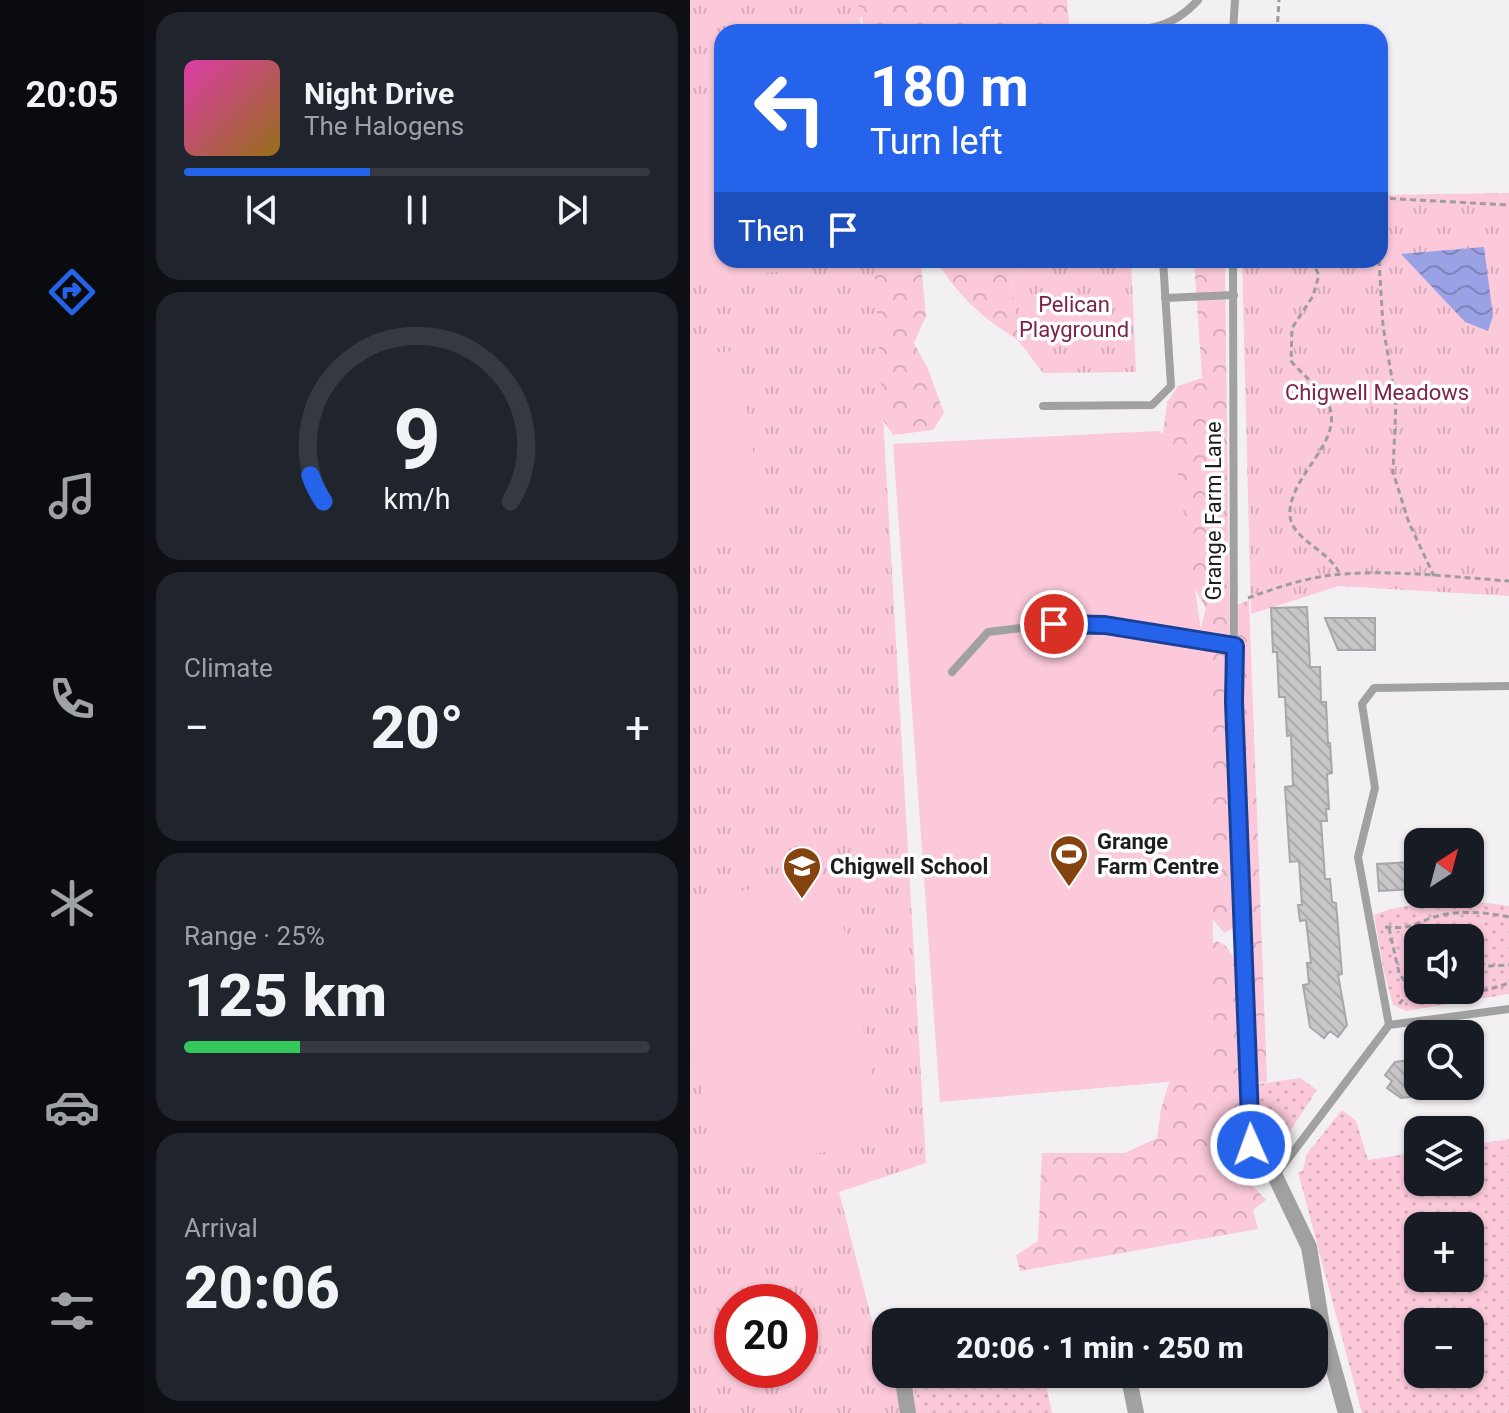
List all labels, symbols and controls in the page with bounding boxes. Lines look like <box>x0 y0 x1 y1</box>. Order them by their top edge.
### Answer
text: 180 m <box>870 54 1029 120</box>
icon: left <box>738 56 842 160</box>
text: 20:05 <box>26 74 118 116</box>
text: Night Drive <box>304 76 454 111</box>
text: The Halogens <box>304 111 464 141</box>
text: Turn left <box>870 121 1003 163</box>
icon: previous <box>240 188 284 232</box>
icon: pause <box>395 188 439 232</box>
icon: next <box>550 188 594 232</box>
icon: arrive <box>821 208 865 252</box>
text: Then <box>738 213 805 248</box>
icon: directions <box>44 264 100 320</box>
park label: Pelican Playground <box>1019 292 1129 342</box>
park label: Chigwell Meadows <box>1285 380 1469 405</box>
text: 9 <box>393 391 441 488</box>
street label: Grange Farm Lane <box>1201 421 1226 601</box>
icon: music <box>44 468 100 524</box>
text: km/h <box>383 482 451 516</box>
pin <box>1020 590 1088 658</box>
icon: arrive <box>1032 602 1076 646</box>
text: Climate <box>184 653 273 683</box>
icon: phone <box>44 671 100 727</box>
text: 20° <box>371 692 464 763</box>
text: − <box>184 702 209 754</box>
text: + <box>625 702 650 754</box>
north arrow <box>1404 828 1484 908</box>
map controls <box>1404 828 1484 1388</box>
place label: Grange Farm Centre <box>1097 829 1219 879</box>
sports icon: Grange Farm Centre <box>1048 833 1090 888</box>
school or university icon: Chigwell School <box>781 845 823 900</box>
place label: Chigwell School <box>830 854 988 879</box>
icon: climate <box>44 875 100 931</box>
text: Range · 25% <box>184 921 325 951</box>
button: sound <box>1404 924 1484 1004</box>
text: 125 km <box>184 960 387 1031</box>
button: search <box>1404 1020 1484 1100</box>
icon: car <box>44 1079 100 1135</box>
position arrow <box>1209 1103 1293 1187</box>
button: layers <box>1404 1116 1484 1196</box>
button: + <box>1404 1212 1484 1292</box>
text: Arrival <box>184 1213 258 1243</box>
text: 20:06 <box>184 1252 340 1323</box>
icon: filters <box>44 1283 100 1339</box>
speed limit sign: 20 <box>714 1284 818 1388</box>
button: − <box>1404 1308 1484 1388</box>
text: 20:06 · 1 min · 250 m <box>956 1330 1244 1365</box>

